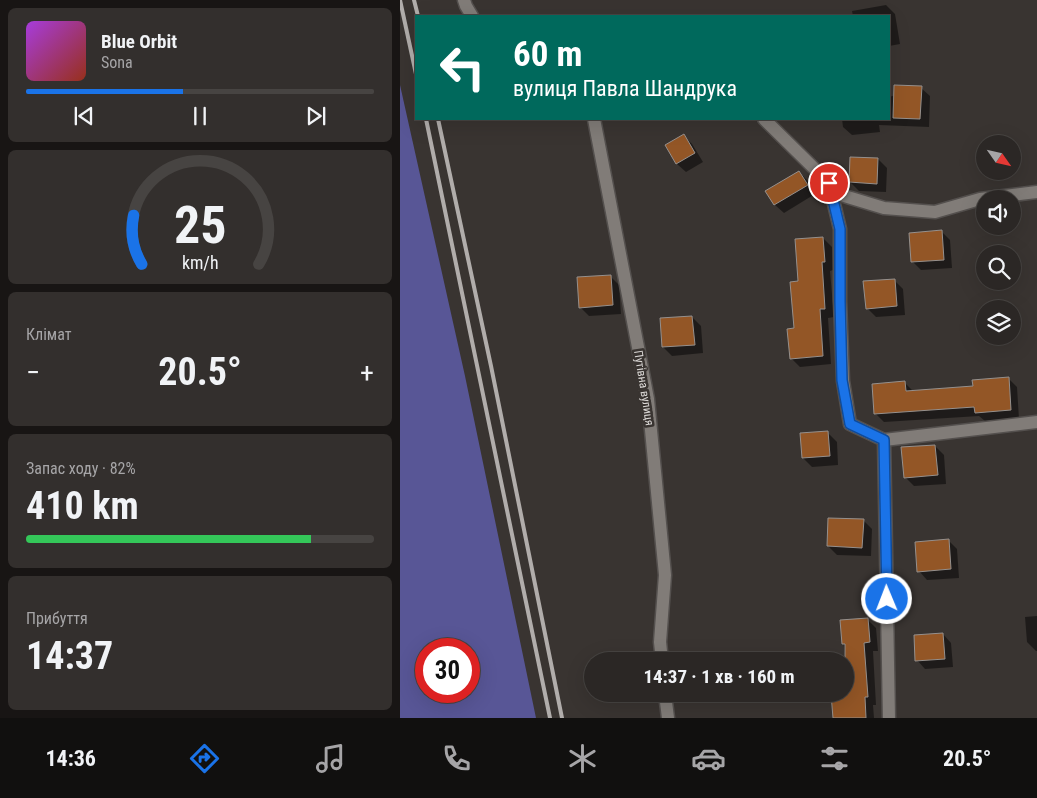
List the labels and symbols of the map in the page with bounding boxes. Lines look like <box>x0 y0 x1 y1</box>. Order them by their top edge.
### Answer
north arrow <box>976 135 1021 180</box>
pin <box>808 162 850 204</box>
street label: Путівна вулиця <box>631 349 657 427</box>
position arrow <box>860 572 912 624</box>
speed limit sign: 30 <box>415 638 480 703</box>

